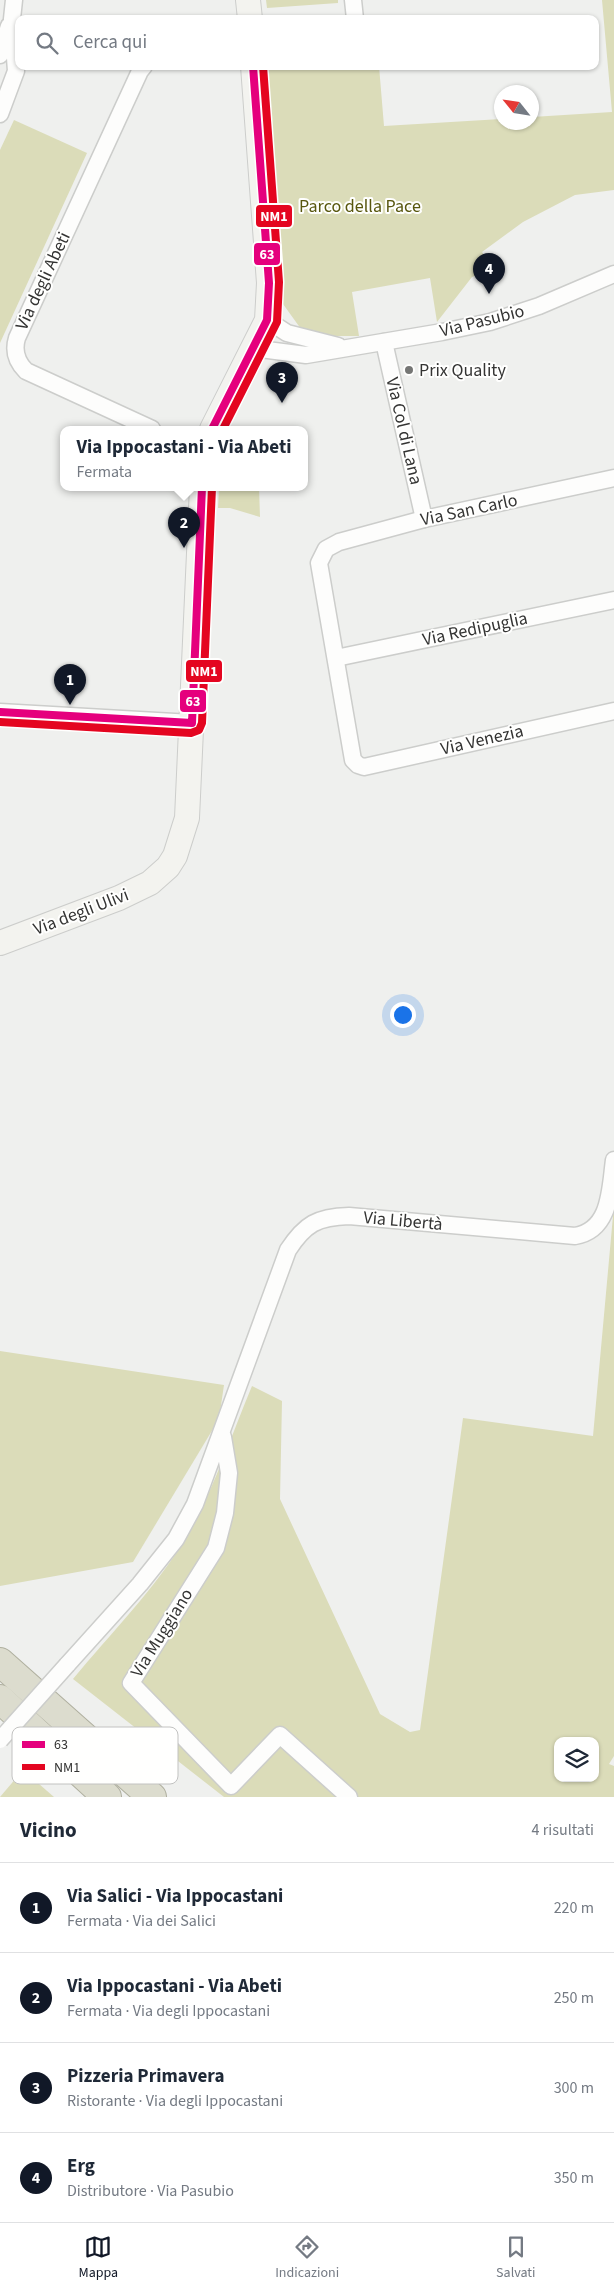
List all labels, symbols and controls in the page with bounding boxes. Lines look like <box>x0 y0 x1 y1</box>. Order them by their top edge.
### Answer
search box <box>15 15 599 70</box>
icon: search <box>33 29 61 57</box>
text: Cerca qui <box>73 29 147 56</box>
north arrow <box>494 85 539 130</box>
park label: Parco della Pace <box>299 194 421 219</box>
line badge: NM1 <box>255 204 293 228</box>
text: NM1 <box>260 207 288 227</box>
street label: Via degli Abeti <box>9 228 77 334</box>
line badge: 63 <box>253 242 281 266</box>
text: 63 <box>260 245 274 265</box>
pin: 4 <box>473 253 505 294</box>
street label: Via Pasubio <box>437 298 527 344</box>
place label: Prix Quality <box>419 358 506 383</box>
pin: 3 <box>266 362 298 403</box>
marker: Prix Quality <box>403 364 415 376</box>
street label: Via Col di Lana <box>380 375 428 487</box>
popup <box>60 426 308 491</box>
text: Via Ippocastani - Via Abeti <box>77 434 291 461</box>
text: Fermata <box>77 461 132 483</box>
street label: Via San Carlo <box>418 488 520 532</box>
pin: 2 <box>168 507 200 548</box>
street label: Via Redipuglia <box>420 606 530 652</box>
line badge: NM1 <box>185 659 223 683</box>
text: NM1 <box>190 662 218 682</box>
pin: 1 <box>54 664 86 705</box>
line badge: 63 <box>179 689 207 713</box>
text: 63 <box>186 692 200 712</box>
street label: Via Venezia <box>438 718 526 762</box>
street label: Via degli Ulivi <box>30 882 132 942</box>
your location <box>390 1002 416 1028</box>
street label: Via Libertà <box>362 1205 444 1237</box>
street label: Via Muggiano <box>125 1584 199 1682</box>
legend <box>12 1727 178 1784</box>
text: 63 <box>54 1735 68 1755</box>
map controls <box>554 1737 599 1782</box>
button: layers <box>554 1737 599 1782</box>
text: NM1 <box>54 1758 80 1778</box>
text: Vicino <box>20 1815 77 1845</box>
text: 4 risultati <box>532 1819 594 1841</box>
text: Via Salici - Via Ippocastani <box>67 1883 283 1910</box>
text: 1 <box>32 1897 40 1919</box>
text: 220 m <box>554 1897 594 1919</box>
text: Fermata · Via dei Salici <box>67 1910 216 1932</box>
text: Via Ippocastani - Via Abeti <box>67 1973 282 2000</box>
text: 2 <box>32 1987 40 2009</box>
text: 250 m <box>554 1987 594 2009</box>
text: Fermata · Via degli Ippocastani <box>67 2000 270 2022</box>
text: Pizzeria Primavera <box>67 2063 224 2090</box>
text: 3 <box>32 2077 40 2099</box>
text: 300 m <box>554 2077 594 2099</box>
text: Ristorante · Via degli Ippocastani <box>67 2090 283 2112</box>
text: Erg <box>67 2153 95 2180</box>
text: 4 <box>32 2167 40 2189</box>
text: 350 m <box>554 2167 594 2189</box>
text: Distributore · Via Pasubio <box>67 2180 234 2202</box>
tab: Mappa <box>79 2233 118 2283</box>
tab: Indicazioni <box>275 2233 339 2283</box>
tab: Salvati <box>496 2233 536 2283</box>

